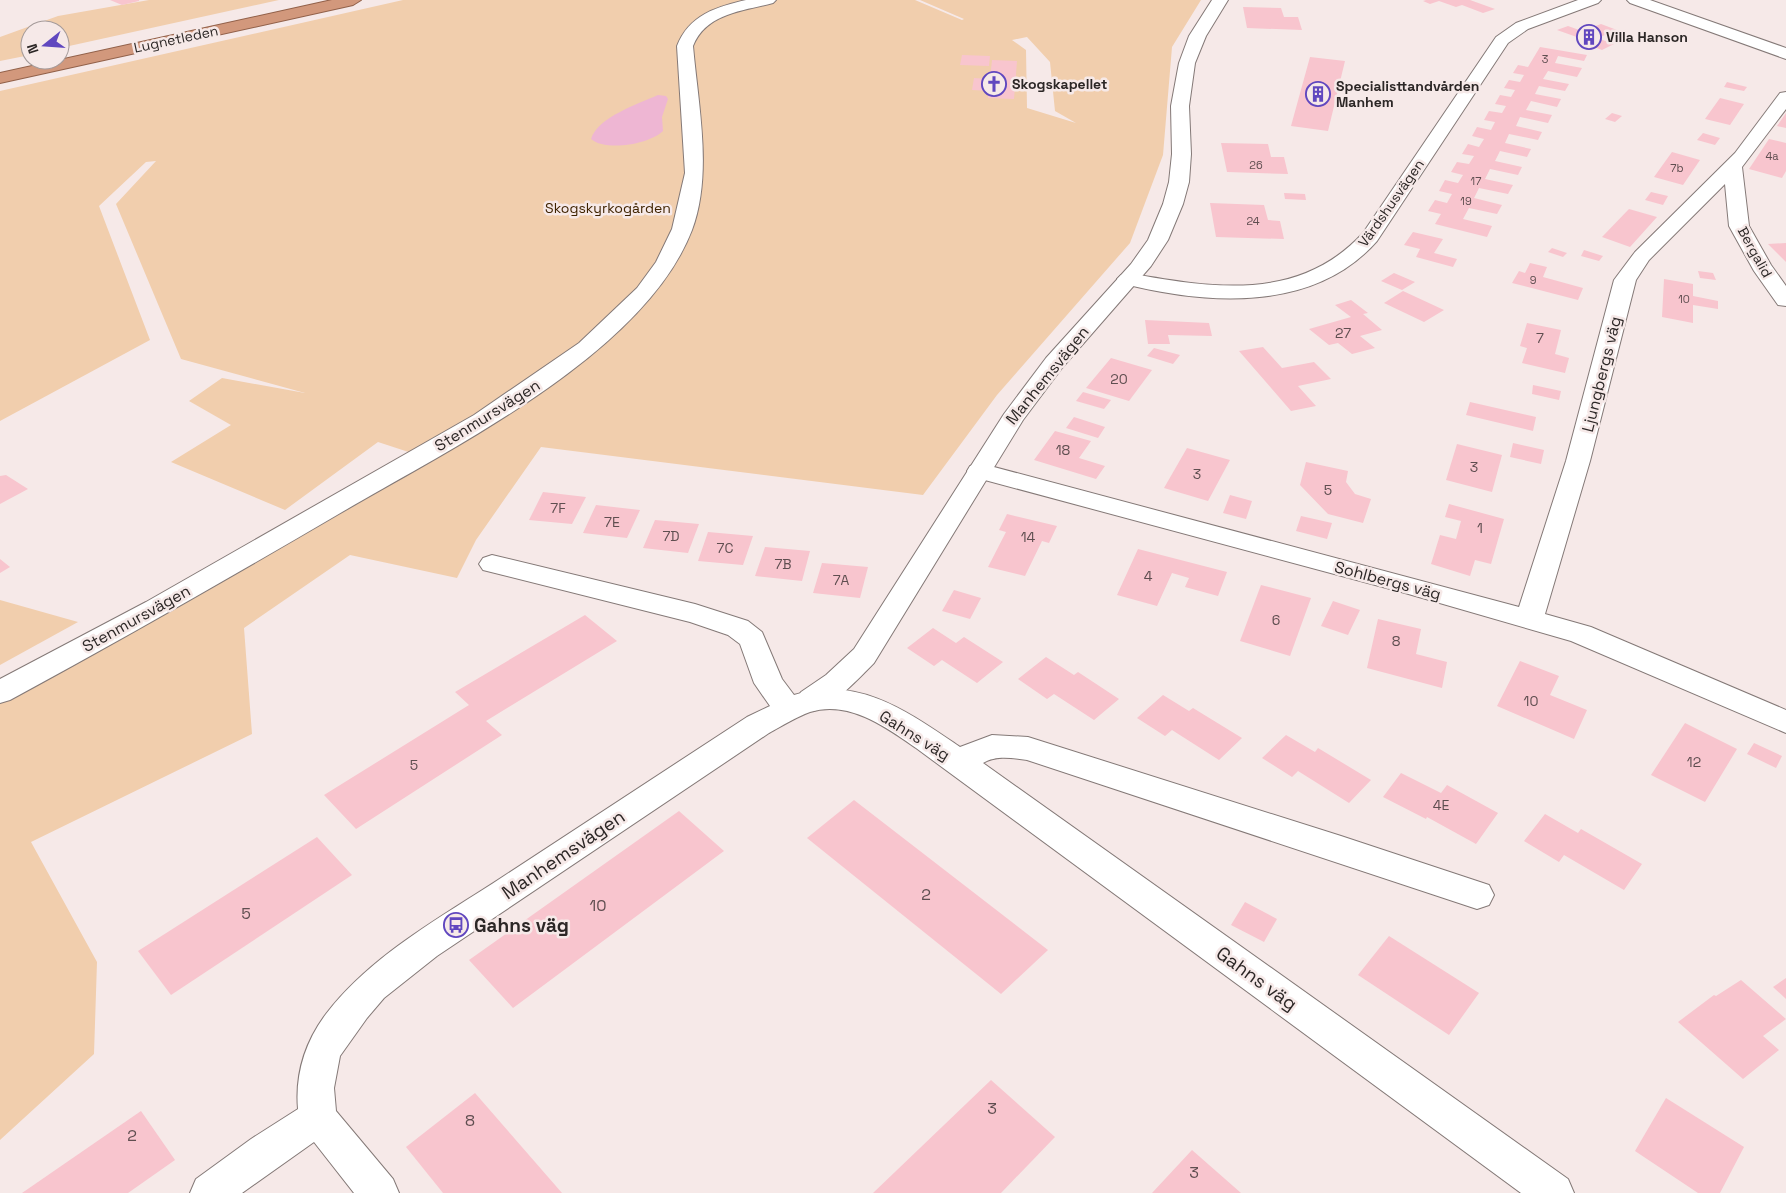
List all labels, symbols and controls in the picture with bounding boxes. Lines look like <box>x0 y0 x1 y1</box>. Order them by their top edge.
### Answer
north arrow <box>20 20 70 70</box>
street label: Lugnetleden <box>132 21 220 57</box>
building icon: Villa Hanson <box>1576 24 1602 50</box>
place label: Villa Hanson <box>1606 28 1688 46</box>
text: N <box>23 42 43 56</box>
house number: 3 <box>1542 52 1549 66</box>
church icon: Skogskapellet <box>981 71 1007 97</box>
place label: Skogskapellet <box>1012 75 1107 93</box>
place label: Specialisttandvården Manhem <box>1336 77 1479 111</box>
building icon: Specialisttandvården Manhem <box>1305 81 1331 107</box>
house number: 4a <box>1765 149 1779 163</box>
street label: Värdshusvägen <box>1354 156 1428 250</box>
house number: 26 <box>1249 158 1263 172</box>
house number: 7b <box>1670 161 1684 175</box>
house number: 17 <box>1471 174 1481 188</box>
house number: 19 <box>1460 194 1472 208</box>
park label: Skogskyrkogården <box>545 199 671 217</box>
house number: 24 <box>1246 214 1260 228</box>
street label: Bergalid <box>1734 223 1776 281</box>
house number: 9 <box>1530 273 1537 287</box>
house number: 10 <box>1678 292 1690 306</box>
street label: Ljungbergs väg <box>1577 314 1626 434</box>
street label: Manhemsvägen <box>1001 322 1094 429</box>
house number: 27 <box>1335 324 1351 342</box>
house number: 7 <box>1536 329 1544 347</box>
house number: 20 <box>1110 370 1128 388</box>
street label: Stenmursvägen <box>431 375 544 456</box>
house number: 18 <box>1056 441 1071 459</box>
house number: 3 <box>1470 458 1478 476</box>
house number: 3 <box>1193 465 1201 483</box>
house number: 5 <box>1324 481 1332 499</box>
house number: 7F <box>550 499 566 517</box>
house number: 7E <box>604 513 620 531</box>
house number: 1 <box>1477 519 1483 537</box>
house number: 7D <box>662 527 680 545</box>
house number: 14 <box>1021 528 1036 546</box>
house number: 7C <box>717 539 733 557</box>
house number: 7B <box>774 555 792 573</box>
street label: Sohlbergs väg <box>1332 556 1443 605</box>
house number: 4 <box>1144 567 1153 585</box>
house number: 7A <box>833 571 850 589</box>
street label: Stenmursvägen <box>78 580 194 657</box>
house number: 6 <box>1272 611 1280 629</box>
house number: 8 <box>1392 632 1401 650</box>
house number: 10 <box>1524 692 1538 710</box>
street label: Gahns väg <box>875 705 954 765</box>
house number: 12 <box>1687 753 1701 771</box>
house number: 5 <box>410 756 418 774</box>
house number: 4E <box>1433 796 1449 814</box>
street label: Manhemsvägen <box>497 804 630 905</box>
house number: 2 <box>921 884 931 905</box>
house number: 10 <box>590 895 606 916</box>
house number: 5 <box>241 903 251 924</box>
bus stop icon: Gahns väg <box>443 912 469 938</box>
place label: Gahns väg <box>474 913 569 938</box>
street label: Gahns väg <box>1211 941 1302 1016</box>
house number: 3 <box>987 1098 997 1119</box>
house number: 8 <box>465 1110 475 1131</box>
house number: 2 <box>127 1125 137 1146</box>
house number: 3 <box>1189 1162 1199 1183</box>

